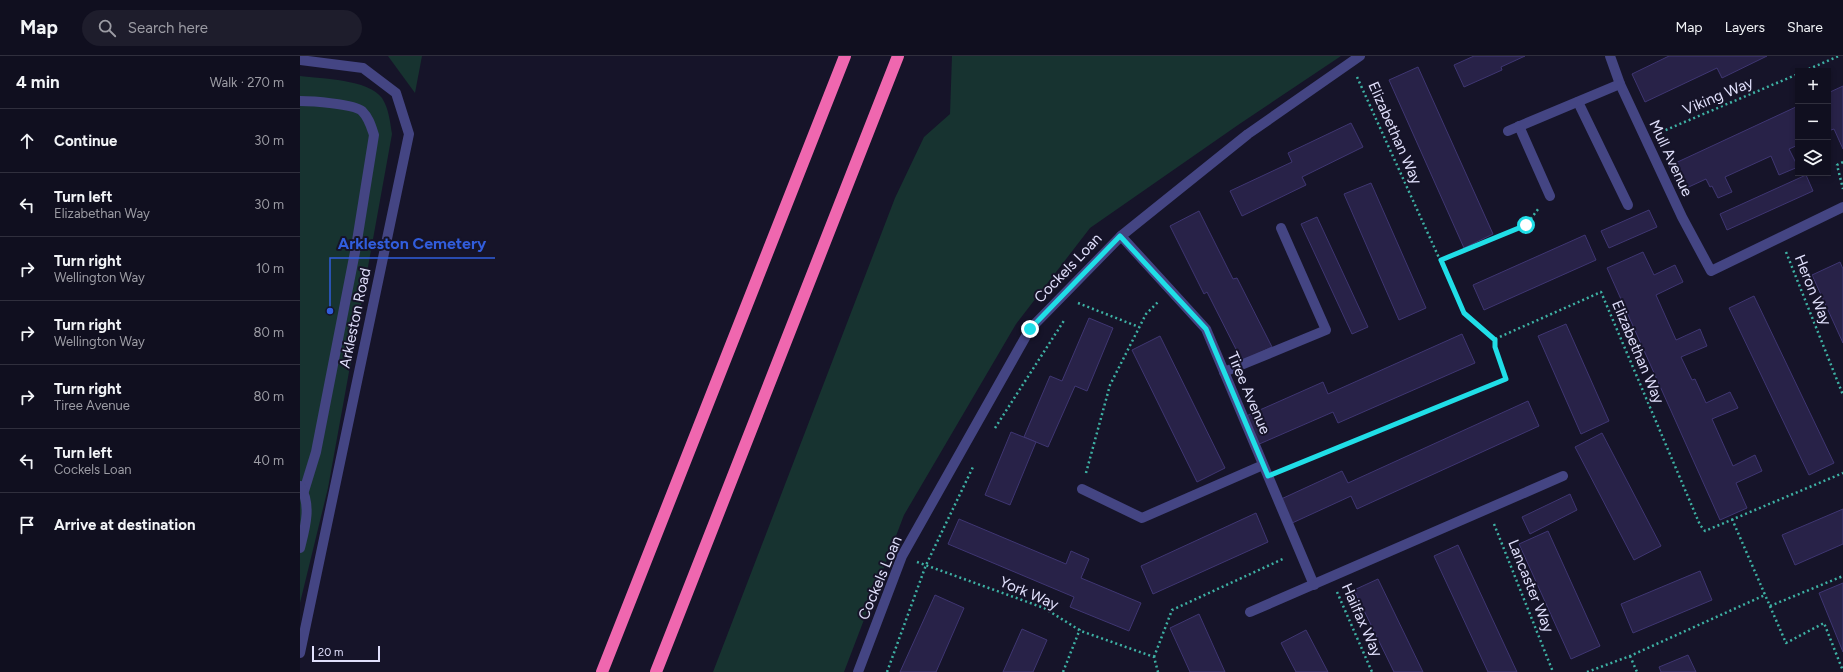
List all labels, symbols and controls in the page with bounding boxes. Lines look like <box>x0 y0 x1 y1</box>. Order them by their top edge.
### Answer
search box <box>82 10 362 46</box>
text: Map <box>20 16 58 39</box>
icon: search <box>96 17 118 39</box>
text: Search here <box>128 19 208 37</box>
text: Map <box>1675 19 1703 36</box>
text: Layers <box>1725 19 1765 36</box>
text: Share <box>1787 19 1823 36</box>
map controls <box>1795 68 1831 176</box>
button: + <box>1795 68 1831 104</box>
text: 4 min <box>16 72 60 92</box>
street label: Viking Way <box>1680 73 1756 119</box>
text: Walk · 270 m <box>210 75 284 90</box>
street label: Elizabethan Way <box>1364 79 1426 187</box>
button: − <box>1795 104 1831 140</box>
street label: Mull Avenue <box>1645 117 1697 199</box>
icon: ahead <box>16 130 38 152</box>
text: Continue <box>54 132 117 150</box>
text: 30 m <box>254 133 284 148</box>
button: layers <box>1795 140 1831 176</box>
text: Turn left <box>54 188 112 206</box>
icon: left <box>16 194 38 216</box>
text: 30 m <box>254 197 284 212</box>
text: Elizabethan Way <box>54 206 150 221</box>
route start <box>1517 216 1535 234</box>
callout: Arkleston Cemetery <box>330 230 495 258</box>
street label: Cockels Loan <box>1030 230 1106 306</box>
text: Arkleston Cemetery <box>338 234 487 253</box>
text: Turn right <box>54 252 122 270</box>
street label: Heron Way <box>1791 252 1835 328</box>
icon: right <box>16 258 38 280</box>
text: 10 m <box>256 261 284 276</box>
street label: Arkleston Road <box>336 266 374 370</box>
text: Wellington Way <box>54 270 145 285</box>
street label: Elizabethan Way <box>1608 298 1668 407</box>
text: Turn right <box>54 316 122 334</box>
route end <box>1021 320 1039 338</box>
icon: right <box>16 322 38 344</box>
text: 80 m <box>253 325 284 340</box>
text: Wellington Way <box>54 334 145 349</box>
street label: Tiree Avenue <box>1224 349 1274 437</box>
text: Turn right <box>54 380 122 398</box>
icon: right <box>16 386 38 408</box>
text: 80 m <box>253 389 284 404</box>
text: Tiree Avenue <box>54 398 130 413</box>
text: Turn left <box>54 444 112 462</box>
icon: left <box>16 450 38 472</box>
text: 40 m <box>253 453 284 468</box>
text: Cockels Loan <box>54 462 132 477</box>
icon: arrive <box>16 514 38 536</box>
text: Arrive at destination <box>54 516 195 534</box>
street label: Cockels Loan <box>854 533 906 623</box>
street label: Lancaster Way <box>1504 537 1558 635</box>
street label: York Way <box>997 573 1061 613</box>
street label: Hailfax Way <box>1338 580 1386 660</box>
scale bar <box>312 644 380 663</box>
text: 20 m <box>318 646 343 659</box>

